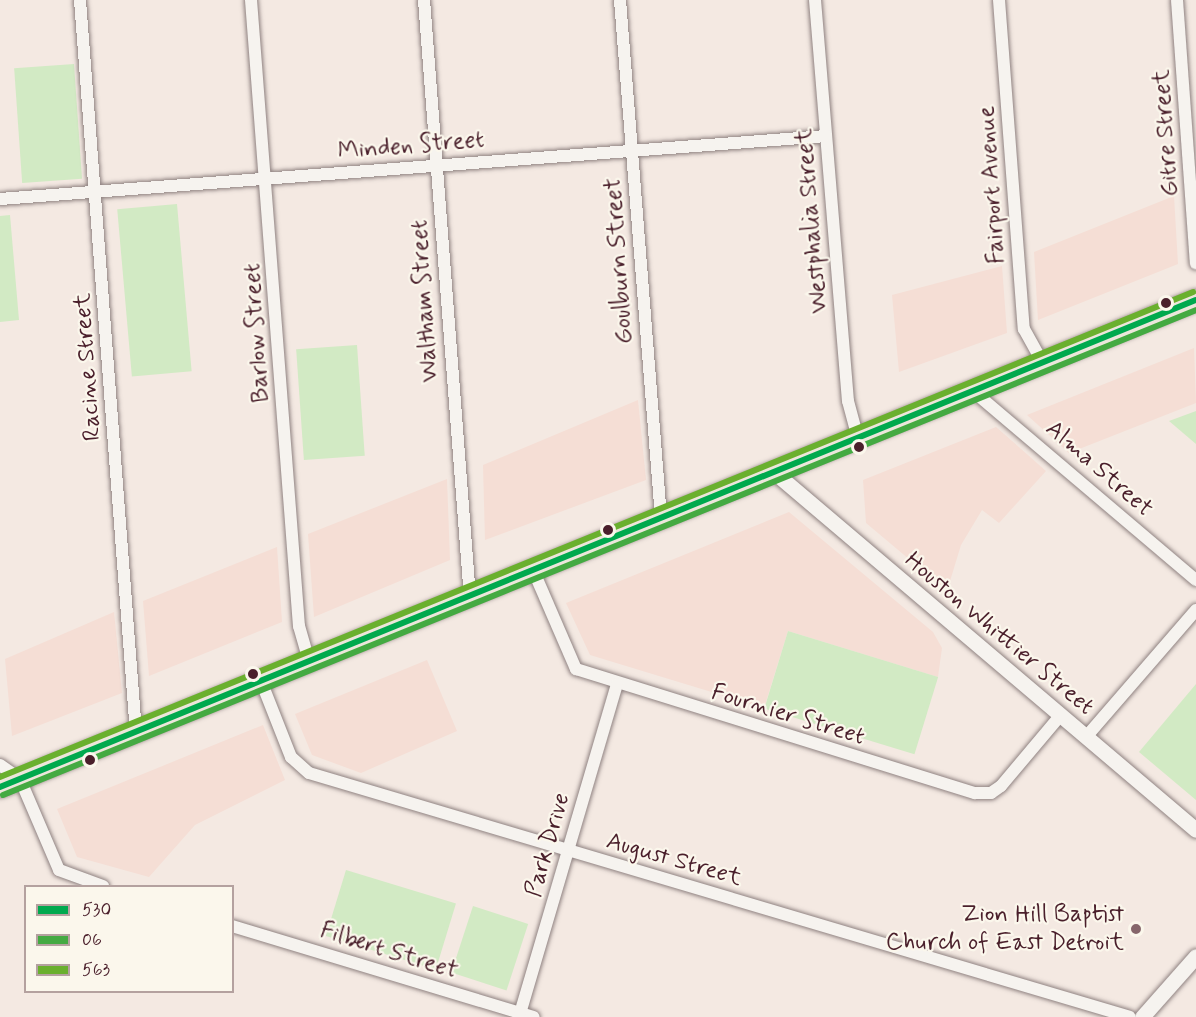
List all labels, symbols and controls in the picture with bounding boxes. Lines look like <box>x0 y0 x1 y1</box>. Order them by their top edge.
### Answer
street label: Gitre Street <box>1147 68 1185 198</box>
street label: Fairport Avenue <box>972 104 1012 266</box>
street label: Minden Street <box>335 125 487 167</box>
street label: Westphalia Street <box>790 127 834 315</box>
street label: Goulburn Street <box>599 178 639 344</box>
street label: Waltham Street <box>405 217 445 385</box>
street label: Barlow Street <box>238 260 276 406</box>
street label: Racine Street <box>68 292 108 442</box>
unlabelled marker <box>1160 297 1172 309</box>
street label: Alma Street <box>1040 415 1158 523</box>
unlabelled marker <box>853 441 865 453</box>
unlabelled marker <box>602 524 614 536</box>
street label: Houston Whittier Street <box>896 544 1102 724</box>
unlabelled marker <box>247 668 259 680</box>
street label: Fournier Street <box>706 677 870 753</box>
unlabelled marker <box>84 754 96 766</box>
street label: Park Drive <box>519 790 577 900</box>
street label: August Street <box>603 827 745 893</box>
legend <box>24 885 234 993</box>
text: 530 <box>82 898 111 922</box>
place label: Zion Hill Baptist Church of East Detroit <box>891 901 1124 957</box>
street label: Filbert Street <box>317 917 461 985</box>
marker: Zion Hill Baptist Church of East Detroit <box>1129 922 1143 936</box>
text: 06 <box>82 928 102 952</box>
text: 563 <box>82 958 110 982</box>

